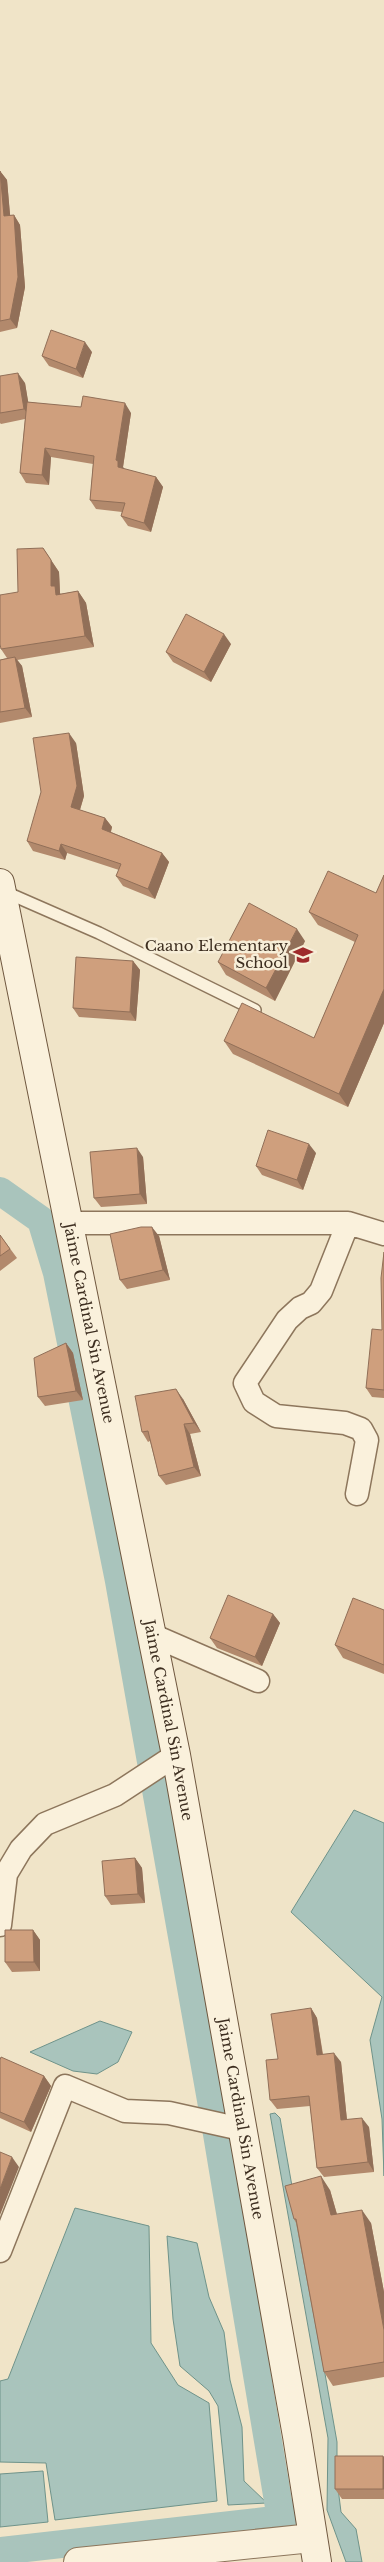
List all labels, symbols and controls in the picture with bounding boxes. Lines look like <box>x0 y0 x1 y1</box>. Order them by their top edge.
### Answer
place label: Caano Elementary School <box>145 936 288 972</box>
school or university icon: Caano Elementary School <box>292 944 314 966</box>
street label: Jaime Cardinal Sin Avenue <box>59 1219 119 1425</box>
street label: Jaime Cardinal Sin Avenue <box>140 1616 198 1822</box>
street label: Jaime Cardinal Sin Avenue <box>214 2014 268 2221</box>

